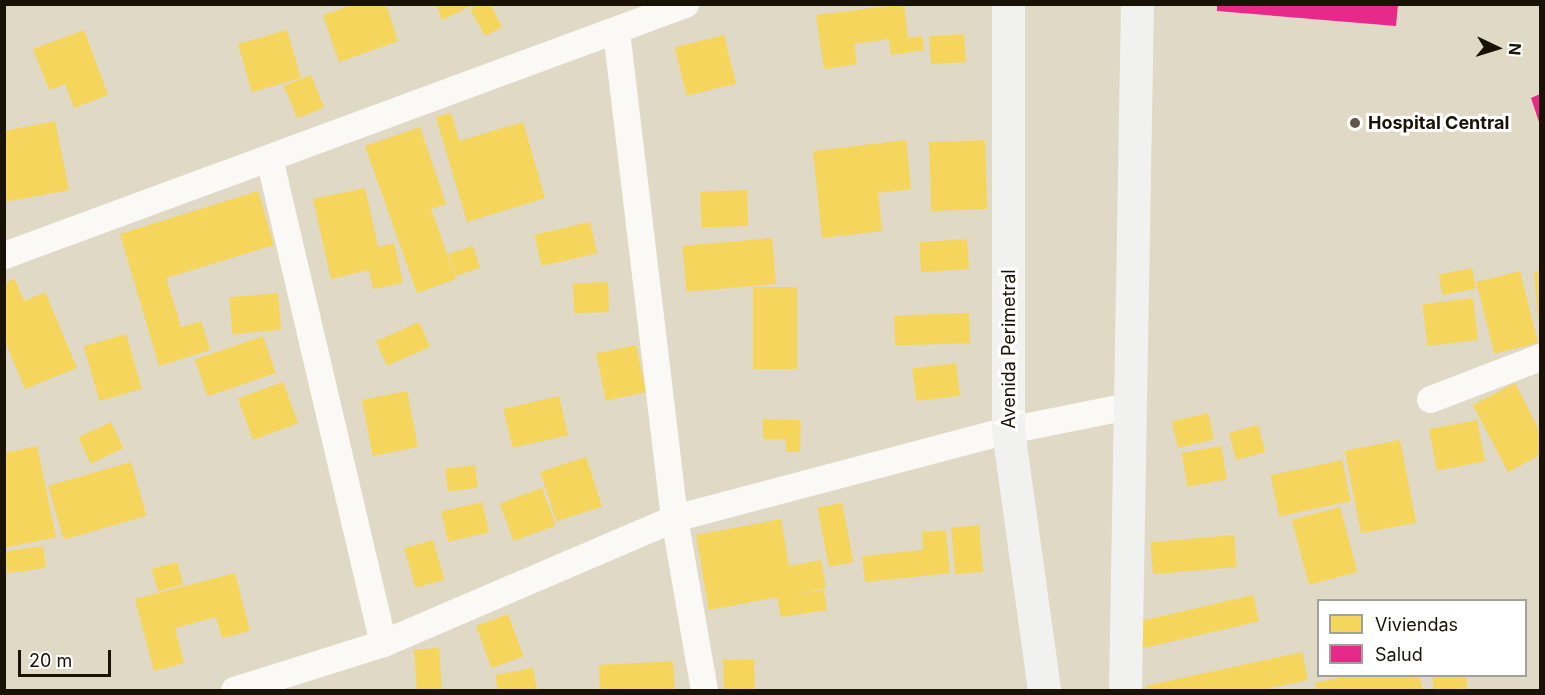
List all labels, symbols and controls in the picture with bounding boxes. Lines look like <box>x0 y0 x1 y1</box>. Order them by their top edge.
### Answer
north arrow <box>1467 18 1527 78</box>
text: N <box>1505 42 1525 56</box>
place label: Hospital Central <box>1368 112 1509 134</box>
marker: Hospital Central <box>1346 114 1364 132</box>
street label: Avenida Perimetral <box>998 269 1020 429</box>
legend <box>1317 599 1527 677</box>
text: Viviendas <box>1375 614 1458 635</box>
scale bar <box>21 638 114 676</box>
text: Salud <box>1375 644 1423 665</box>
text: 20 m <box>29 650 72 671</box>

